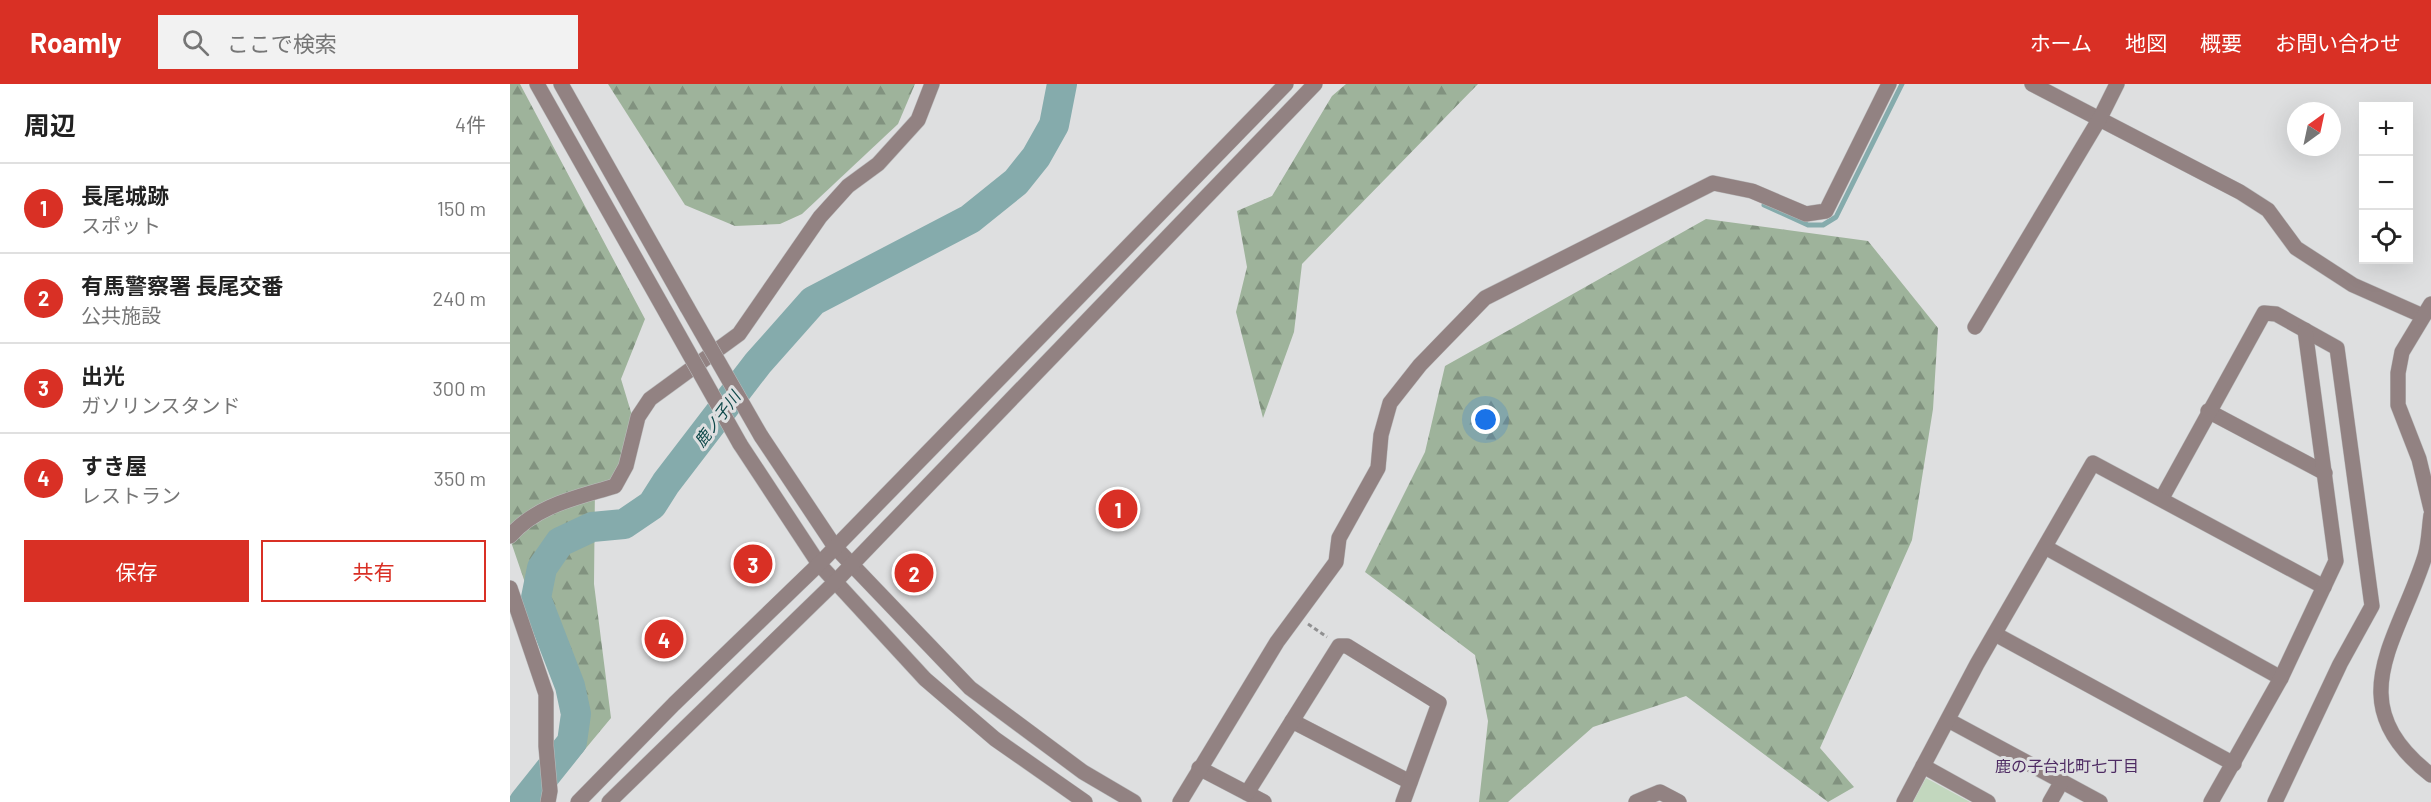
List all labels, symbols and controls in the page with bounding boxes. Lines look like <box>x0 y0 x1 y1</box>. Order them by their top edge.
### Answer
search box <box>158 15 578 69</box>
text: Roamly <box>30 25 122 59</box>
icon: search <box>179 26 212 59</box>
text: ここで検索 <box>227 30 337 56</box>
text: ホーム <box>2030 30 2092 55</box>
text: 地図 <box>2125 30 2167 55</box>
text: 概要 <box>2200 30 2242 55</box>
text: お問い合わせ <box>2275 30 2401 55</box>
north arrow <box>2287 102 2341 156</box>
map controls <box>2359 102 2413 264</box>
button: + <box>2359 102 2413 156</box>
text: 周辺 <box>24 109 76 140</box>
text: 4件 <box>455 112 486 136</box>
button: − <box>2359 156 2413 210</box>
text: 長尾城跡 <box>81 182 169 208</box>
text: 1 <box>40 196 47 220</box>
text: 150 m <box>437 196 486 220</box>
button: locate <box>2359 210 2413 264</box>
text: スポット <box>81 213 161 237</box>
text: 有馬警察署 長尾交番 <box>81 272 283 298</box>
text: 2 <box>38 286 49 310</box>
text: 240 m <box>432 286 486 310</box>
text: 公共施設 <box>81 303 161 327</box>
text: 出光 <box>81 362 125 388</box>
text: 3 <box>38 376 49 400</box>
text: 300 m <box>433 376 486 400</box>
water label: 鹿ノ子川 <box>690 386 745 450</box>
text: ガソリンスタンド <box>81 393 241 417</box>
your location <box>1471 405 1500 434</box>
text: すき屋 <box>81 452 147 478</box>
text: 4 <box>37 466 50 490</box>
text: 350 m <box>434 466 486 490</box>
text: レストラン <box>81 483 181 507</box>
pin: 1 <box>1098 486 1138 532</box>
button: 保存 <box>24 540 249 602</box>
button: 共有 <box>261 540 486 602</box>
pin: 3 <box>734 542 772 586</box>
pin: 2 <box>894 550 934 596</box>
pin: 4 <box>644 616 684 662</box>
district label: 鹿の子台北町七丁目 <box>1995 756 2139 775</box>

